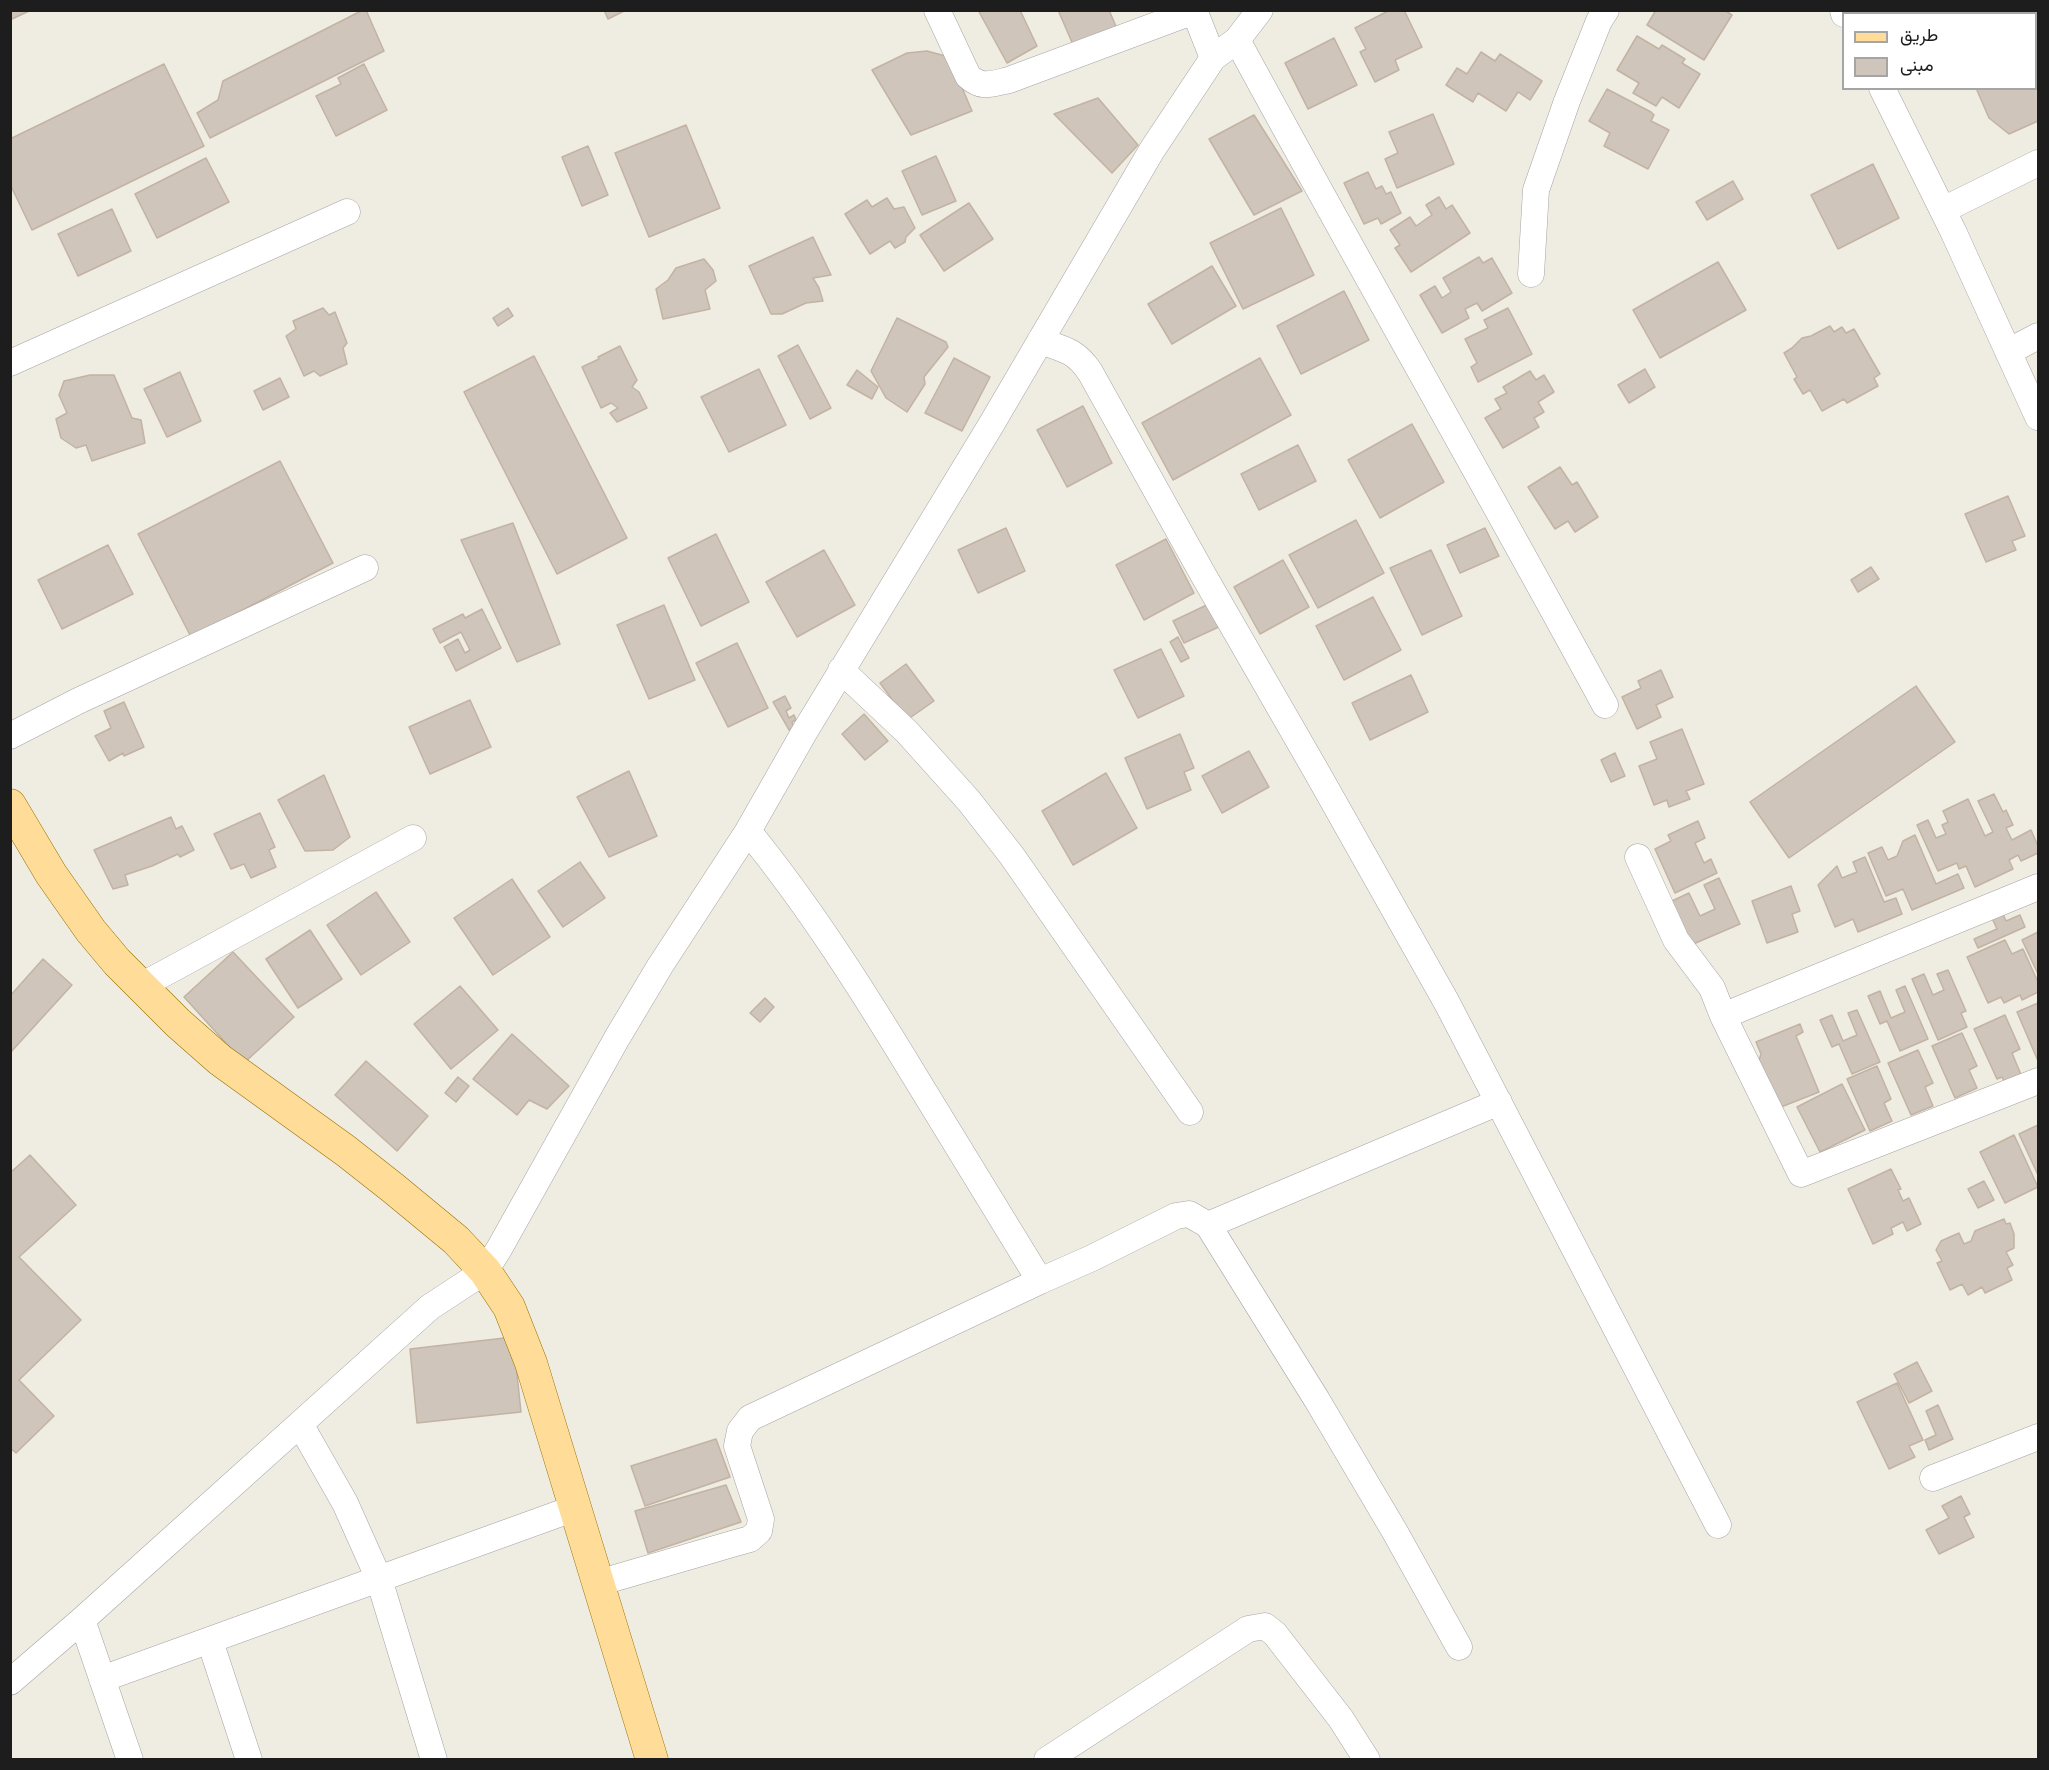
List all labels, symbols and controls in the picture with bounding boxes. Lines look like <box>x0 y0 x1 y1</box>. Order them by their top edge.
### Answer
legend <box>1842 12 2037 90</box>
text: طريق <box>1900 25 1938 45</box>
text: مبنى <box>1900 55 1934 75</box>

